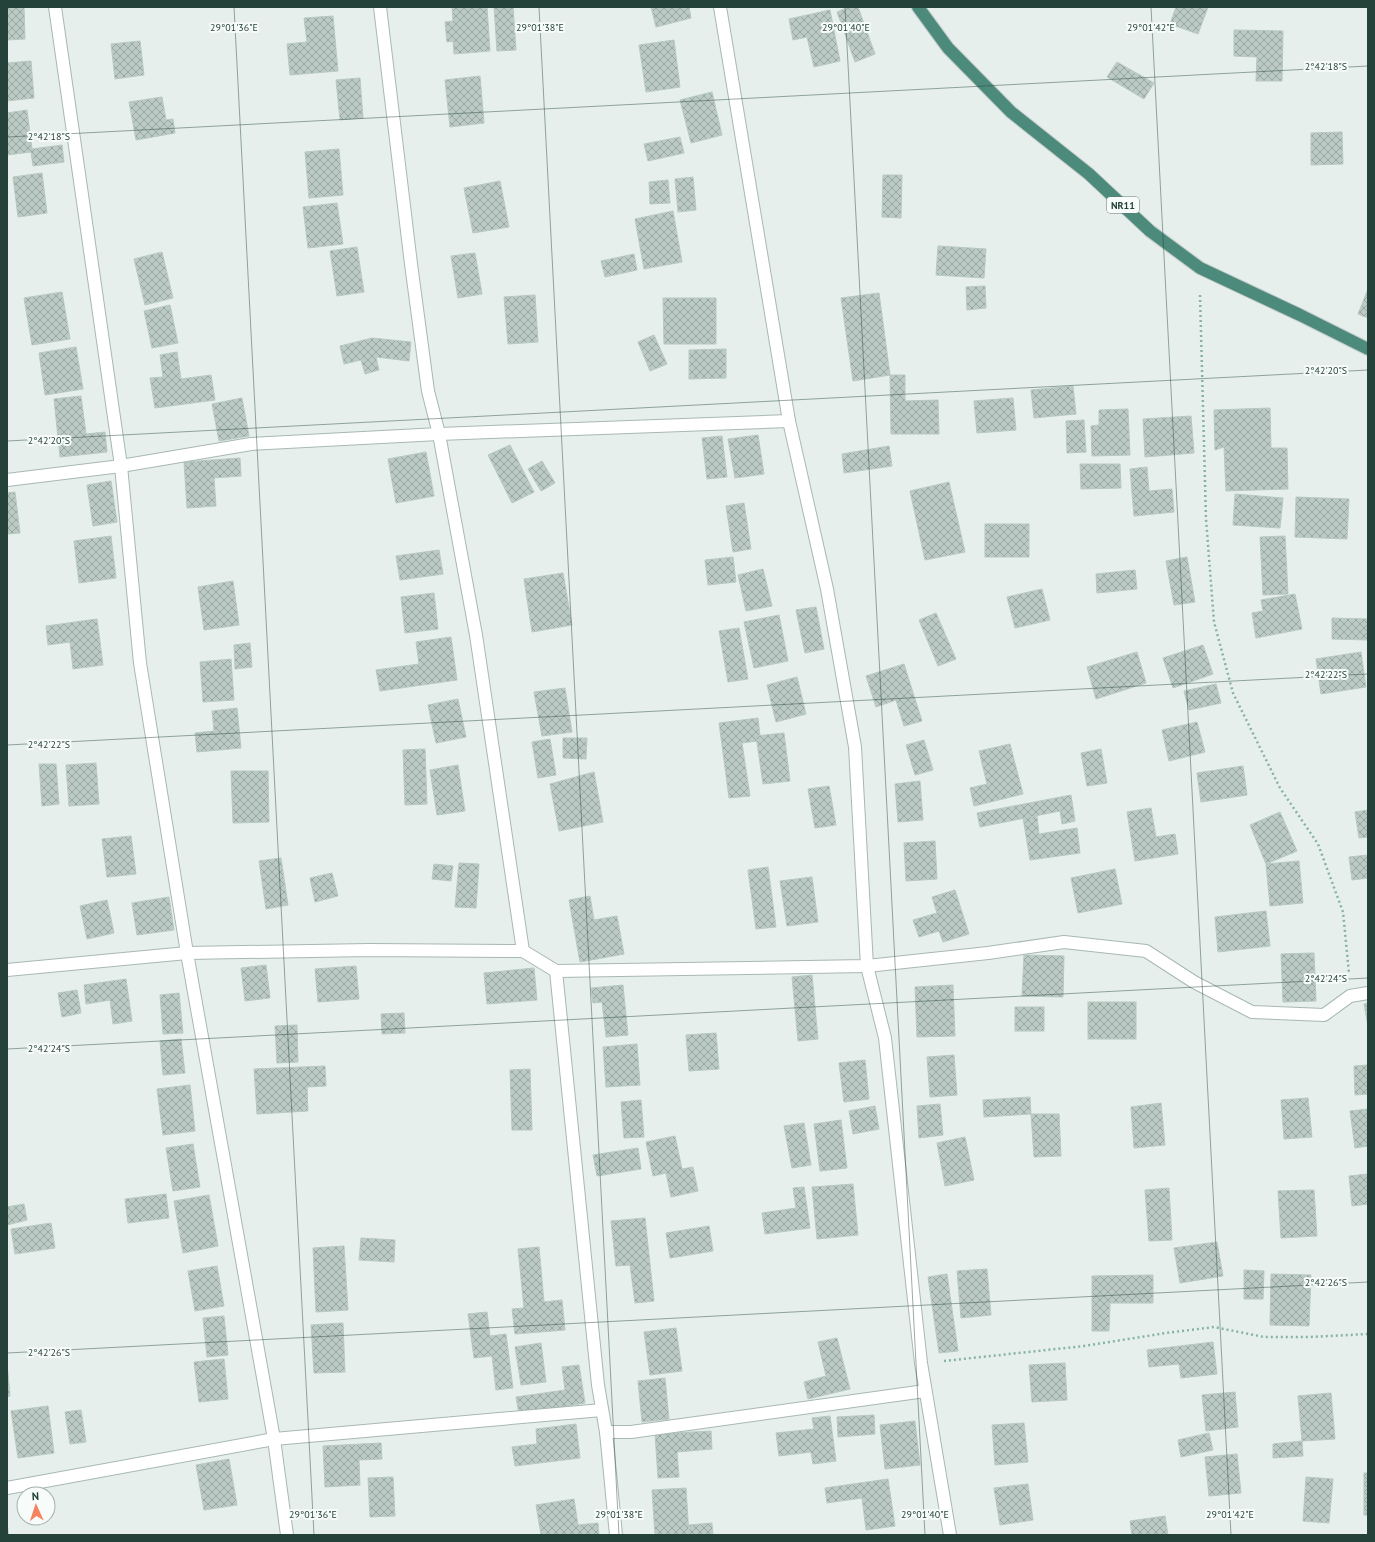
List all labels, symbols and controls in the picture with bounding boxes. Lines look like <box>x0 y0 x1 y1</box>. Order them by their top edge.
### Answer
text: 29°01'36"E <box>210 21 258 34</box>
text: 29°01'38"E <box>516 21 564 34</box>
text: 29°01'40"E <box>822 21 870 34</box>
text: 29°01'42"E <box>1127 21 1175 34</box>
text: 2°42'18"S <box>1305 60 1347 73</box>
text: 2°42'18"S <box>28 130 70 143</box>
road number: NR11 <box>1107 197 1139 213</box>
text: 2°42'20"S <box>1305 364 1347 377</box>
text: 2°42'20"S <box>28 434 70 447</box>
text: 2°42'22"S <box>1305 668 1347 681</box>
text: 2°42'22"S <box>28 738 70 751</box>
text: 2°42'24"S <box>1305 972 1347 985</box>
text: 2°42'24"S <box>28 1042 70 1055</box>
text: 2°42'26"S <box>1305 1276 1347 1289</box>
text: 2°42'26"S <box>28 1346 70 1359</box>
north arrow <box>16 1486 56 1526</box>
text: N <box>31 1489 39 1503</box>
text: 29°01'36"E <box>289 1508 337 1521</box>
text: 29°01'38"E <box>595 1508 643 1521</box>
text: 29°01'40"E <box>901 1508 949 1521</box>
text: 29°01'42"E <box>1206 1508 1254 1521</box>

